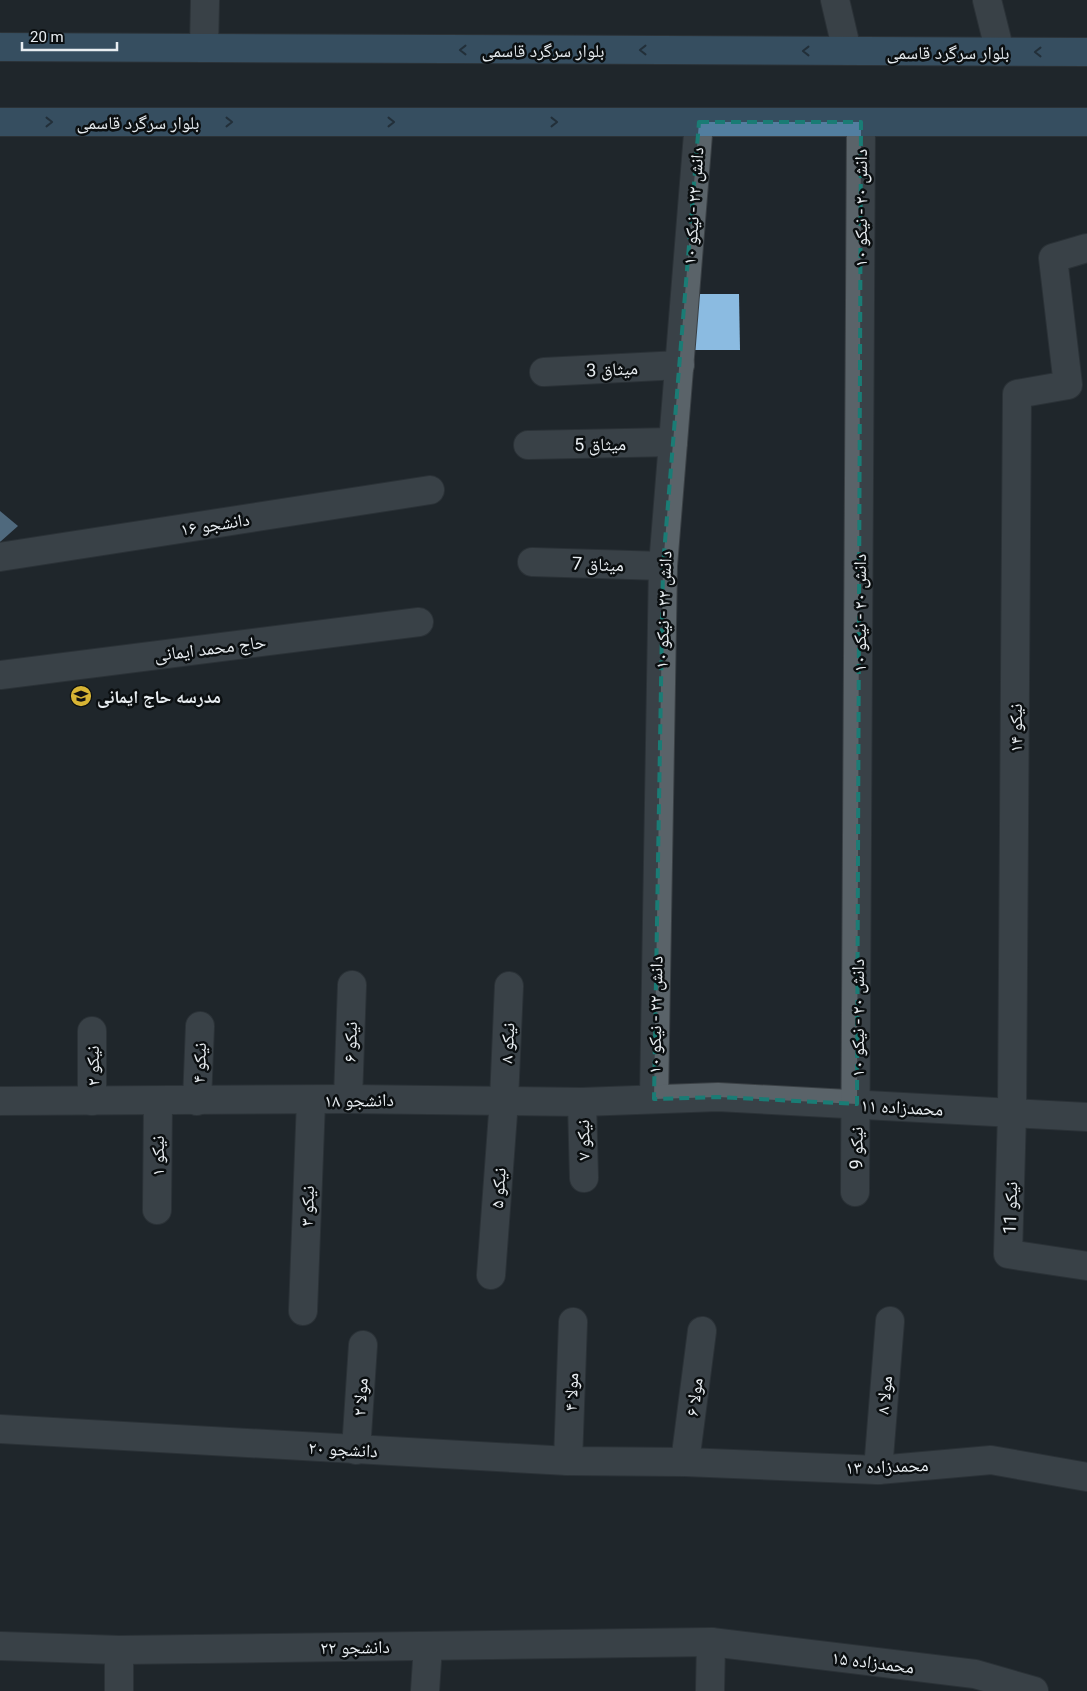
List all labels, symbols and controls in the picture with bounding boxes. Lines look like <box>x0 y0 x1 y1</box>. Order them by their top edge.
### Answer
scale bar <box>22 20 118 52</box>
text: 20 m <box>30 28 64 46</box>
street label: بلوار سرگرد قاسمی <box>481 40 605 62</box>
street label: بلوار سرگرد قاسمی <box>886 42 1010 64</box>
one-way arrow <box>459 44 467 55</box>
one-way arrow <box>639 45 647 55</box>
one-way arrow <box>802 46 810 56</box>
one-way arrow <box>1034 47 1042 57</box>
street label: بلوار سرگرد قاسمی <box>76 112 200 134</box>
one-way arrow <box>46 117 53 127</box>
one-way arrow <box>226 117 233 127</box>
one-way arrow <box>388 117 395 127</box>
one-way arrow <box>550 117 558 127</box>
street label: دانش ۲۲ - نیکو ۱۰ <box>678 146 709 266</box>
street label: دانش ۲۰ - نیکو ۱۰ <box>850 149 872 267</box>
street label: میثاق 3 <box>586 357 639 382</box>
street label: میثاق 5 <box>574 433 626 456</box>
street label: دانشجو ۱۶ <box>179 508 251 540</box>
street label: دانش ۲۲ - نیکو ۱۰ <box>650 551 677 670</box>
street label: میثاق 7 <box>572 553 624 576</box>
street label: دانش ۲۰ - نیکو ۱۰ <box>849 554 871 672</box>
street label: حاج محمد ایمانی <box>153 631 267 667</box>
school or university icon: مدرسه حاج ایمانی <box>69 684 93 708</box>
place label: مدرسه حاج ایمانی <box>97 686 221 708</box>
street label: نیکو ۱۴ <box>1005 704 1026 752</box>
street label: دانش ۲۲ - نیکو ۱۰ <box>643 956 668 1074</box>
street label: دانش ۲۰ - نیکو ۱۰ <box>847 959 869 1077</box>
street label: نیکو ۶ <box>339 1021 362 1063</box>
street label: نیکو ۸ <box>495 1022 519 1064</box>
street label: نیکو ۴ <box>188 1042 211 1084</box>
street label: نیکو ۲ <box>82 1046 103 1086</box>
street label: دانشجو ۱۸ <box>324 1089 394 1111</box>
street label: محمدزاده ۱۱ <box>860 1094 944 1120</box>
street label: نیکو ۷ <box>572 1119 594 1161</box>
street label: نیکو 9 <box>845 1126 867 1170</box>
street label: نیکو ۱ <box>147 1136 168 1176</box>
street label: نیکو ۵ <box>486 1167 510 1209</box>
street label: نیکو 11 <box>999 1181 1022 1235</box>
street label: نیکو ۳ <box>296 1185 319 1227</box>
street label: مولا ۴ <box>560 1372 582 1412</box>
street label: مولا ۸ <box>872 1375 896 1415</box>
street label: مولا ۲ <box>348 1377 372 1417</box>
street label: مولا ۶ <box>681 1377 707 1417</box>
street label: دانشجو ۲۰ <box>308 1437 378 1461</box>
street label: محمدزاده ۱۳ <box>845 1454 929 1478</box>
street label: دانشجو ۲۲ <box>320 1636 390 1658</box>
street label: محمدزاده ۱۵ <box>831 1647 915 1677</box>

